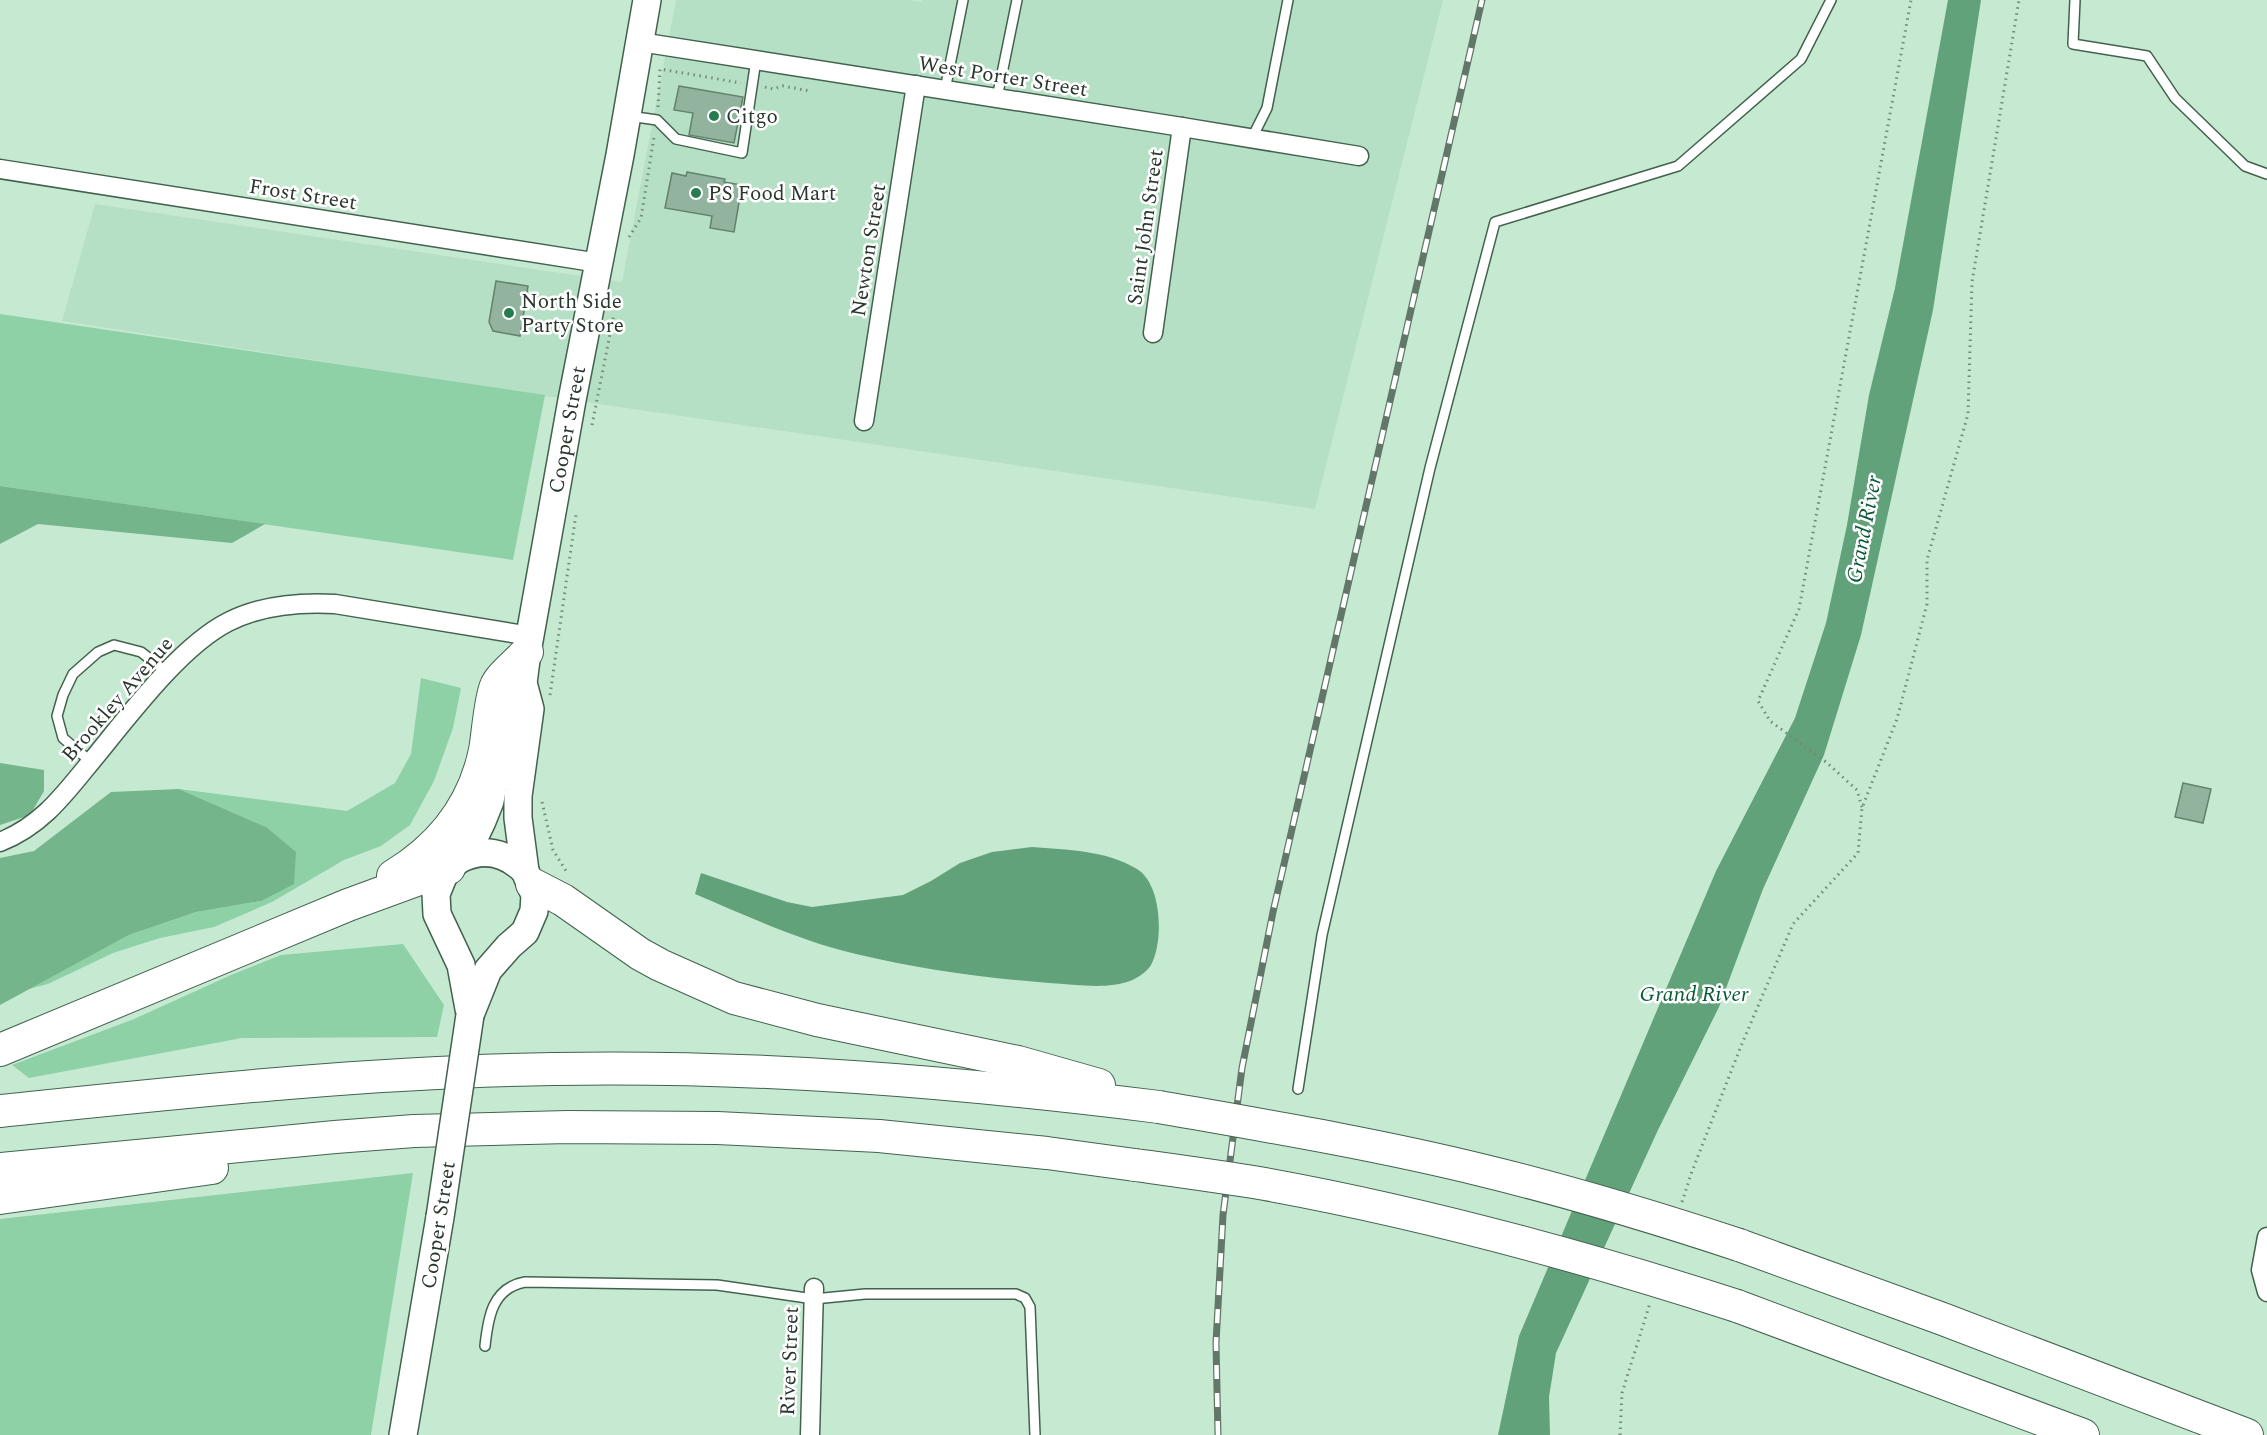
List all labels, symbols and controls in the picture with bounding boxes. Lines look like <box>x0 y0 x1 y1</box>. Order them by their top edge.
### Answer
street label: West Porter Street <box>916 48 1090 106</box>
place label: Citgo <box>726 101 778 133</box>
marker: Citgo <box>707 109 721 123</box>
street label: Saint John Street <box>1119 147 1173 307</box>
street label: Frost Street <box>247 171 359 219</box>
place label: PS Food Mart <box>708 178 836 210</box>
street label: Newton Street <box>843 181 895 319</box>
marker: PS Food Mart <box>689 186 703 200</box>
place label: North Side Party Store <box>521 286 624 342</box>
marker: North Side Party Store <box>502 306 516 320</box>
street label: Cooper Street <box>541 363 595 496</box>
water label: Grand River <box>1838 472 1891 586</box>
street label: Brookley Avenue <box>54 630 181 770</box>
water label: Grand River <box>1639 978 1749 1011</box>
street label: Cooper Street <box>413 1159 465 1291</box>
street label: River Street <box>772 1306 808 1416</box>

